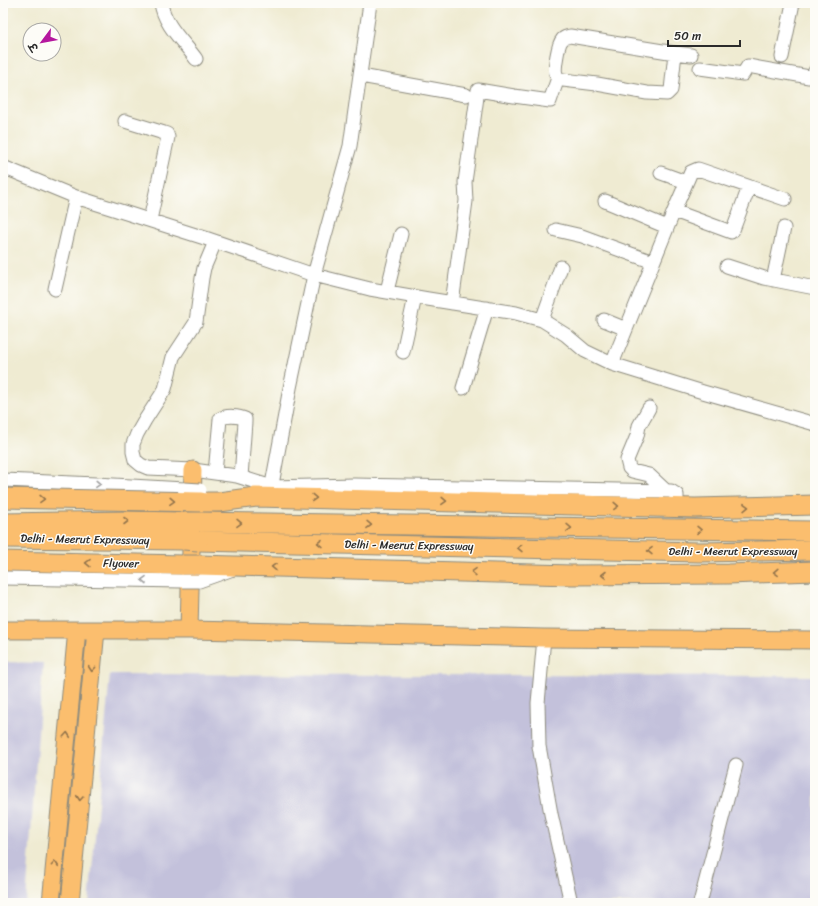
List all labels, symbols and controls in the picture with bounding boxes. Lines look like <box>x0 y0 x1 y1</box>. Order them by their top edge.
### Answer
north arrow <box>22 22 62 62</box>
scale bar <box>668 22 740 48</box>
text: 50 m <box>674 25 701 47</box>
text: उ <box>23 37 44 56</box>
one-way arrow <box>95 480 101 488</box>
one-way arrow <box>311 494 317 502</box>
one-way arrow <box>39 495 45 503</box>
one-way arrow <box>169 497 175 506</box>
one-way arrow <box>441 497 447 506</box>
one-way arrow <box>613 502 619 510</box>
one-way arrow <box>743 503 749 511</box>
one-way arrow <box>123 517 129 525</box>
one-way arrow <box>236 519 242 527</box>
one-way arrow <box>366 521 372 529</box>
one-way arrow <box>566 524 572 532</box>
one-way arrow <box>696 526 702 534</box>
street label: Delhi - Meerut Expressway <box>20 529 150 550</box>
street label: Delhi - Meerut Expressway <box>344 535 474 556</box>
one-way arrow <box>317 539 323 547</box>
street label: Delhi - Meerut Expressway <box>668 542 798 561</box>
one-way arrow <box>517 544 523 552</box>
one-way arrow <box>647 547 653 555</box>
street label: Flyover <box>103 554 140 573</box>
one-way arrow <box>85 558 91 567</box>
one-way arrow <box>271 563 277 572</box>
one-way arrow <box>471 568 477 577</box>
one-way arrow <box>773 568 779 577</box>
one-way arrow <box>601 571 607 579</box>
one-way arrow <box>141 576 147 585</box>
one-way arrow <box>88 666 97 672</box>
one-way arrow <box>63 732 72 738</box>
one-way arrow <box>76 795 85 801</box>
one-way arrow <box>50 861 59 867</box>

